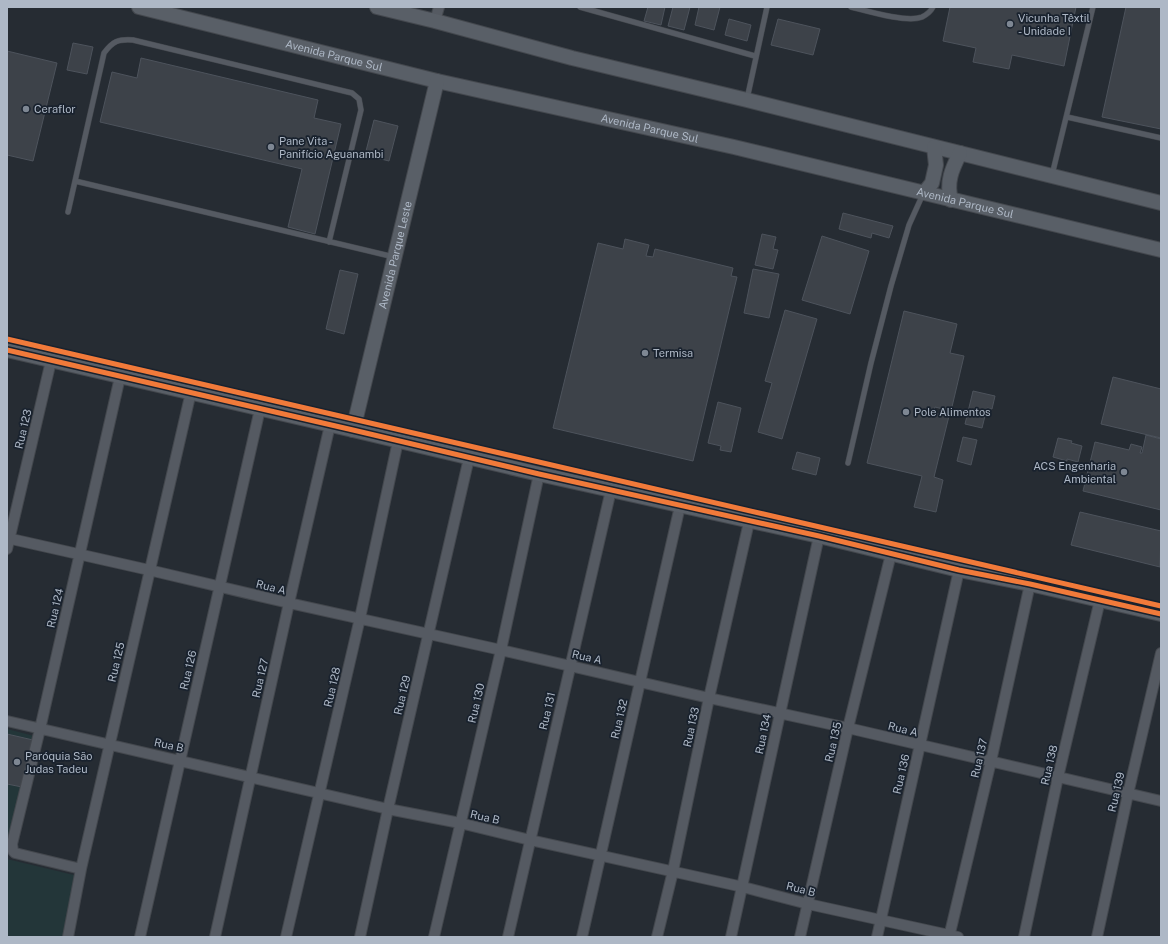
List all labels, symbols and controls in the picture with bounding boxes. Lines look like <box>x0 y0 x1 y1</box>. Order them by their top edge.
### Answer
place label: Vicunha Têxtil - Unidade I <box>1018 12 1090 37</box>
marker: Vicunha Têxtil - Unidade I <box>1005 19 1015 29</box>
street label: Avenida Parque Sul <box>284 38 384 73</box>
place label: Ceraflor <box>34 103 76 115</box>
marker: Ceraflor <box>21 104 31 114</box>
street label: Avenida Parque Sul <box>600 112 700 145</box>
place label: Pane Vita - Panifício Aguanambi <box>279 135 384 160</box>
marker: Pane Vita - Panifício Aguanambi <box>266 142 276 152</box>
street label: Avenida Parque Sul <box>915 185 1015 220</box>
street label: Avenida Parque Leste <box>376 200 414 310</box>
place label: Termisa <box>653 347 693 359</box>
marker: Termisa <box>640 348 650 358</box>
place label: Pole Alimentos <box>914 406 991 418</box>
marker: Pole Alimentos <box>901 407 911 417</box>
street label: Rua 123 <box>13 408 33 450</box>
place label: ACS Engenharia Ambiental <box>1033 460 1116 485</box>
marker: ACS Engenharia Ambiental <box>1119 467 1129 477</box>
street label: Rua A <box>255 578 287 597</box>
street label: Rua 124 <box>45 587 65 629</box>
street label: Rua 125 <box>106 641 126 683</box>
street label: Rua A <box>571 648 603 666</box>
street label: Rua 126 <box>178 649 198 691</box>
street label: Rua 127 <box>250 657 270 699</box>
street label: Rua 128 <box>322 666 342 708</box>
street label: Rua 129 <box>392 674 412 716</box>
street label: Rua 130 <box>466 682 486 724</box>
street label: Rua 131 <box>537 691 557 731</box>
street label: Rua 132 <box>609 698 629 740</box>
street label: Rua 133 <box>681 706 701 748</box>
street label: Rua 134 <box>753 713 773 755</box>
street label: Rua A <box>887 720 919 739</box>
street label: Rua 135 <box>823 721 843 763</box>
street label: Rua B <box>153 736 185 754</box>
street label: Rua 137 <box>969 737 989 779</box>
street label: Rua 138 <box>1039 744 1059 786</box>
place label: Paróquia São Judas Tadeu <box>25 750 93 775</box>
street label: Rua 136 <box>891 753 911 795</box>
marker: Paróquia São Judas Tadeu <box>12 757 22 767</box>
street label: Rua 139 <box>1106 771 1126 813</box>
street label: Rua B <box>469 808 501 826</box>
street label: Rua B <box>785 880 817 898</box>

